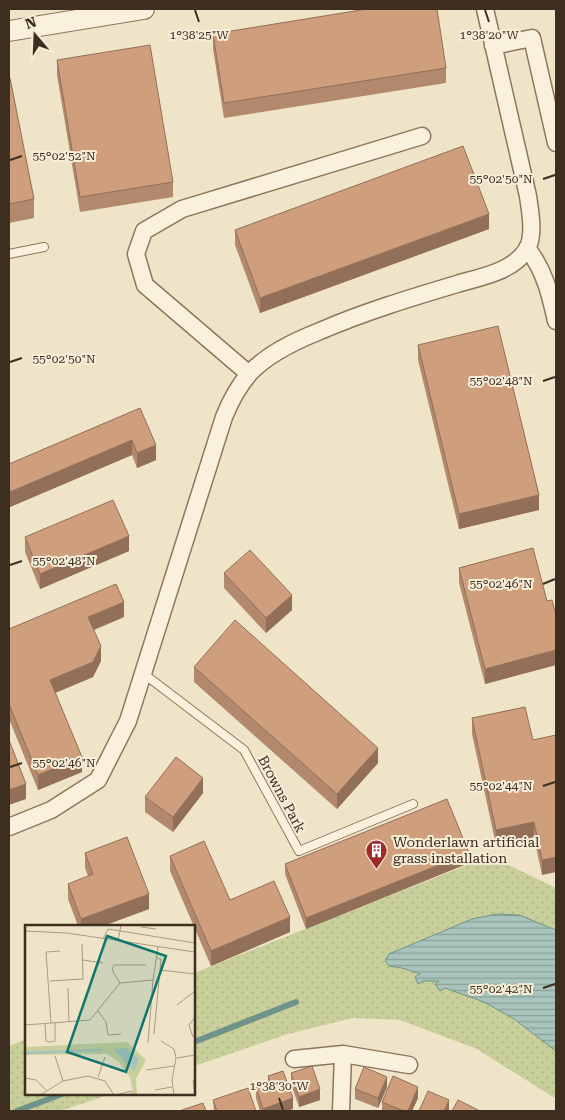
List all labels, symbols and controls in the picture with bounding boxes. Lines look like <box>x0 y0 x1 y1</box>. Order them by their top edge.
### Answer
north arrow <box>10 10 60 60</box>
text: N <box>23 13 39 32</box>
text: 1°38'25"W <box>169 28 229 42</box>
text: 1°38'20"W <box>459 28 519 42</box>
text: 55°02'52"N <box>32 149 96 163</box>
text: 55°02'50"N <box>469 172 533 186</box>
text: 55°02'50"N <box>32 352 96 366</box>
text: 55°02'48"N <box>469 374 533 388</box>
text: 55°02'48"N <box>32 554 96 568</box>
text: 55°02'46"N <box>469 577 533 591</box>
street label: Browns Park <box>255 753 309 835</box>
text: 55°02'46"N <box>32 756 96 770</box>
text: 55°02'44"N <box>469 779 533 793</box>
place label: Wonderlawn artificial grass installation <box>393 834 540 866</box>
building icon: Wonderlawn artificial grass installation <box>365 838 389 869</box>
inset map <box>25 925 195 1095</box>
text: 55°02'42"N <box>469 982 533 996</box>
text: 1°38'30"W <box>249 1079 309 1093</box>

